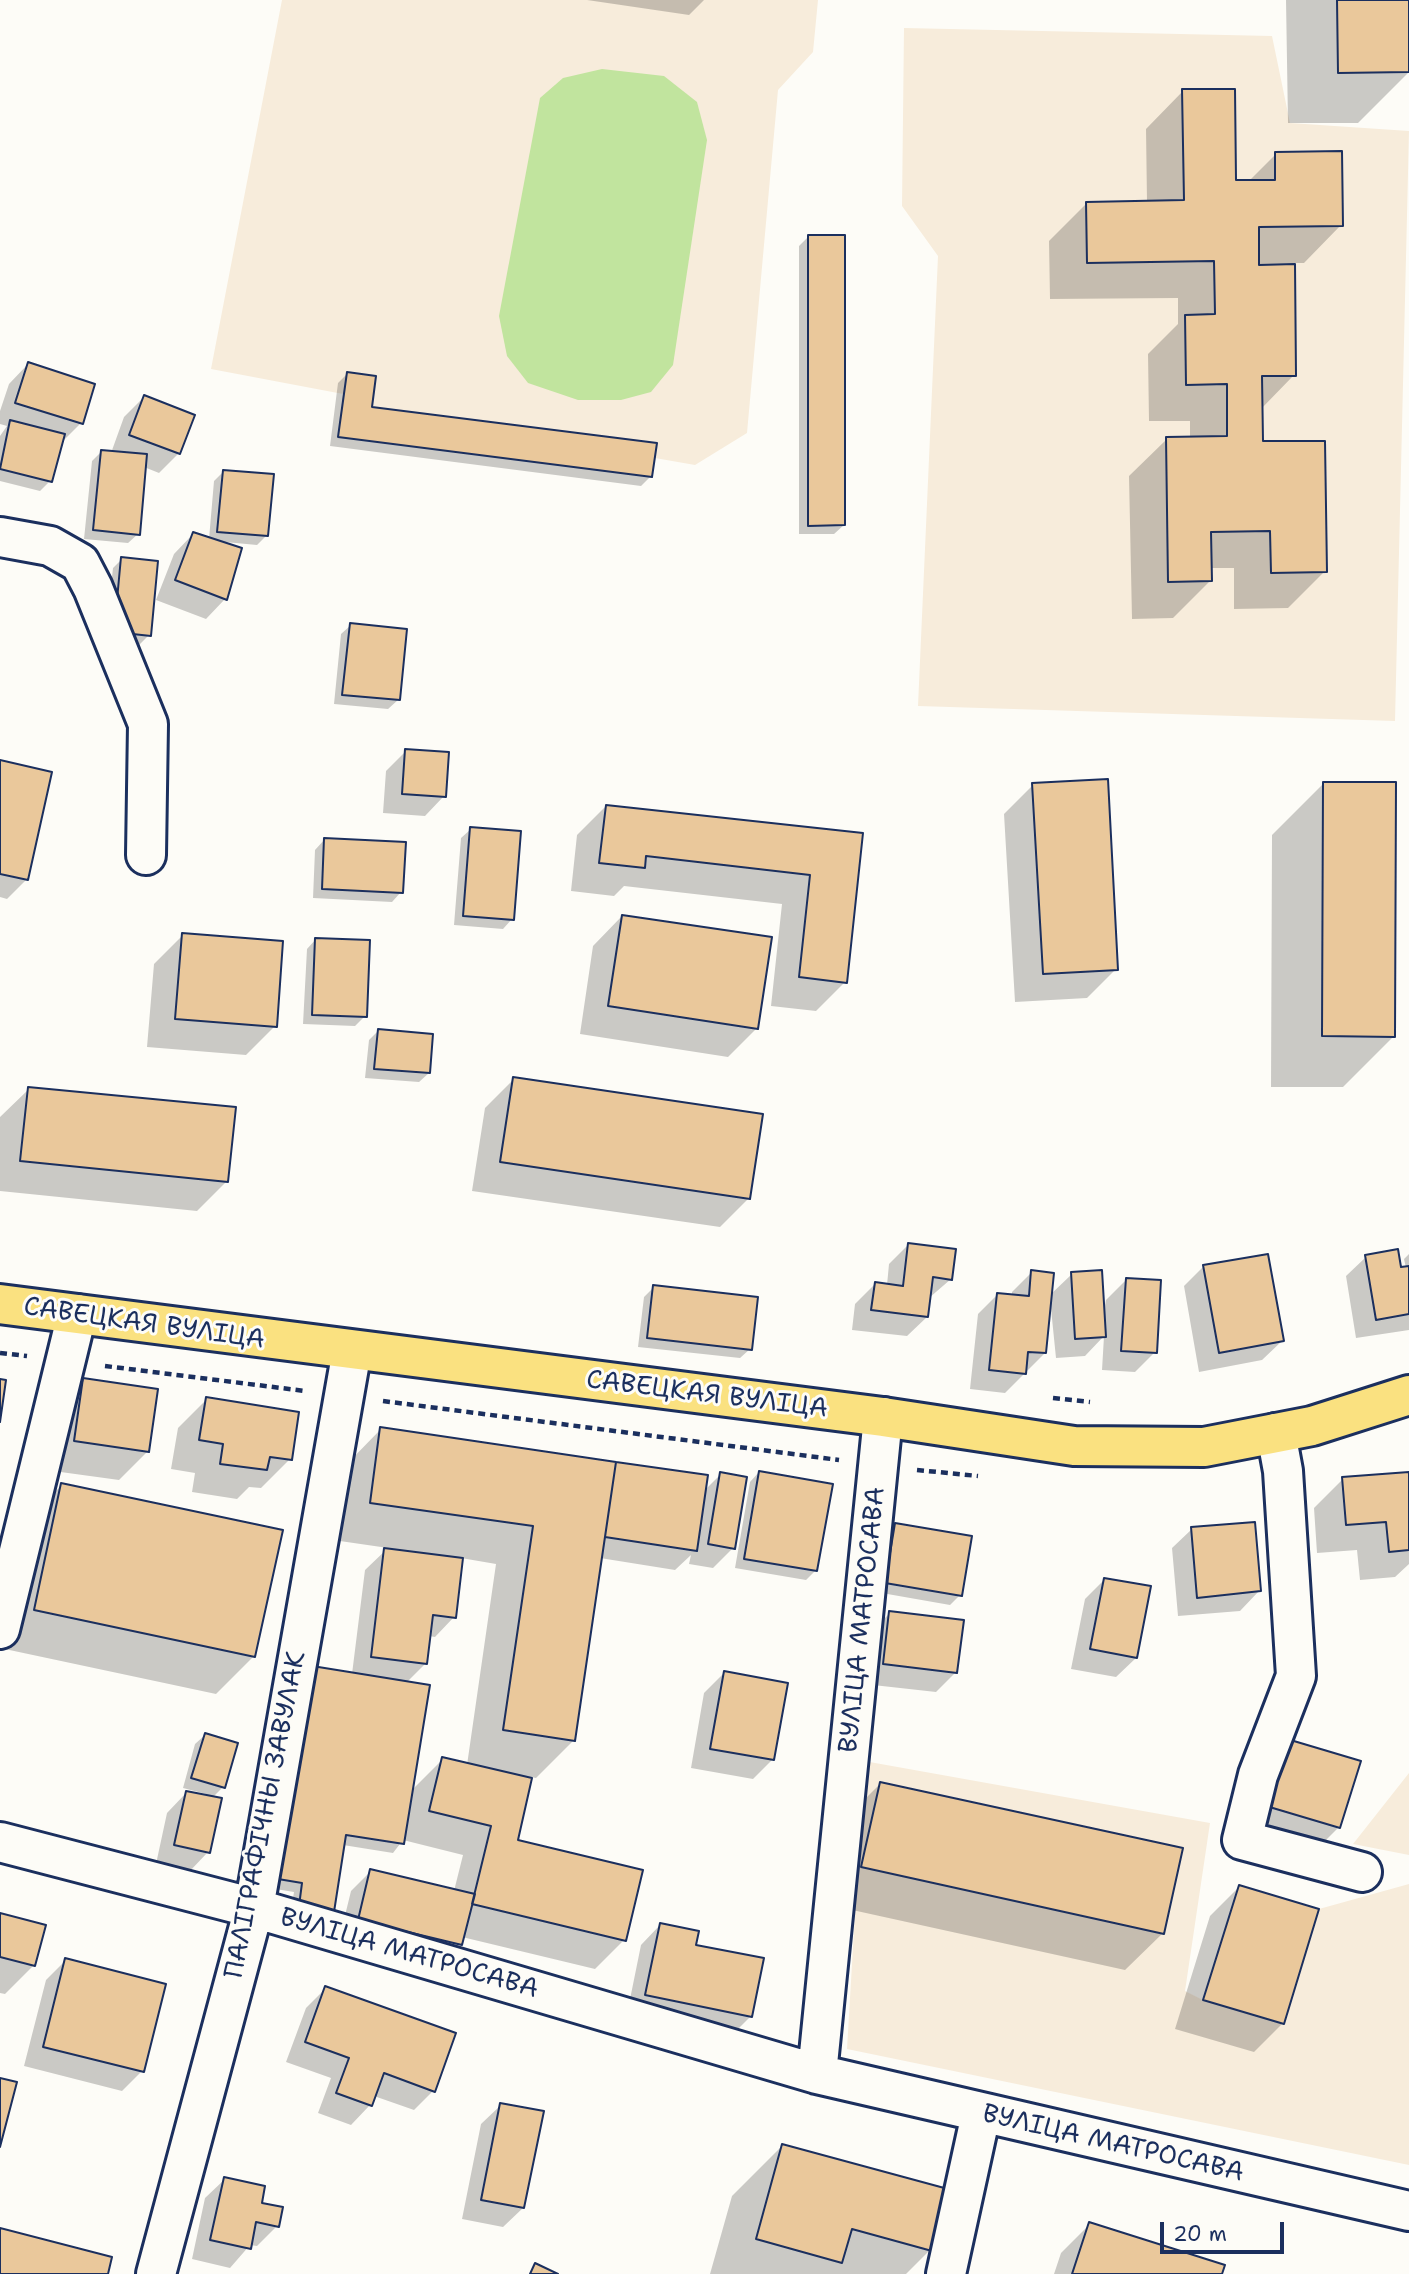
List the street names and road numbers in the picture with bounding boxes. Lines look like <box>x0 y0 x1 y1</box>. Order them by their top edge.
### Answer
street label: САВЕЦКАЯ ВУЛІЦА <box>21 1292 267 1356</box>
street label: САВЕЦКАЯ ВУЛІЦА <box>584 1365 830 1425</box>
street label: ВУЛІЦА МАТРОСАВА <box>834 1485 892 1755</box>
street label: ПАЛІГРАФІЧНЫ ЗАВУЛАК <box>219 1649 313 1981</box>
street label: ВУЛІЦА МАТРОСАВА <box>276 1902 542 2006</box>
street label: ВУЛІЦА МАТРОСАВА <box>979 2099 1247 2189</box>

